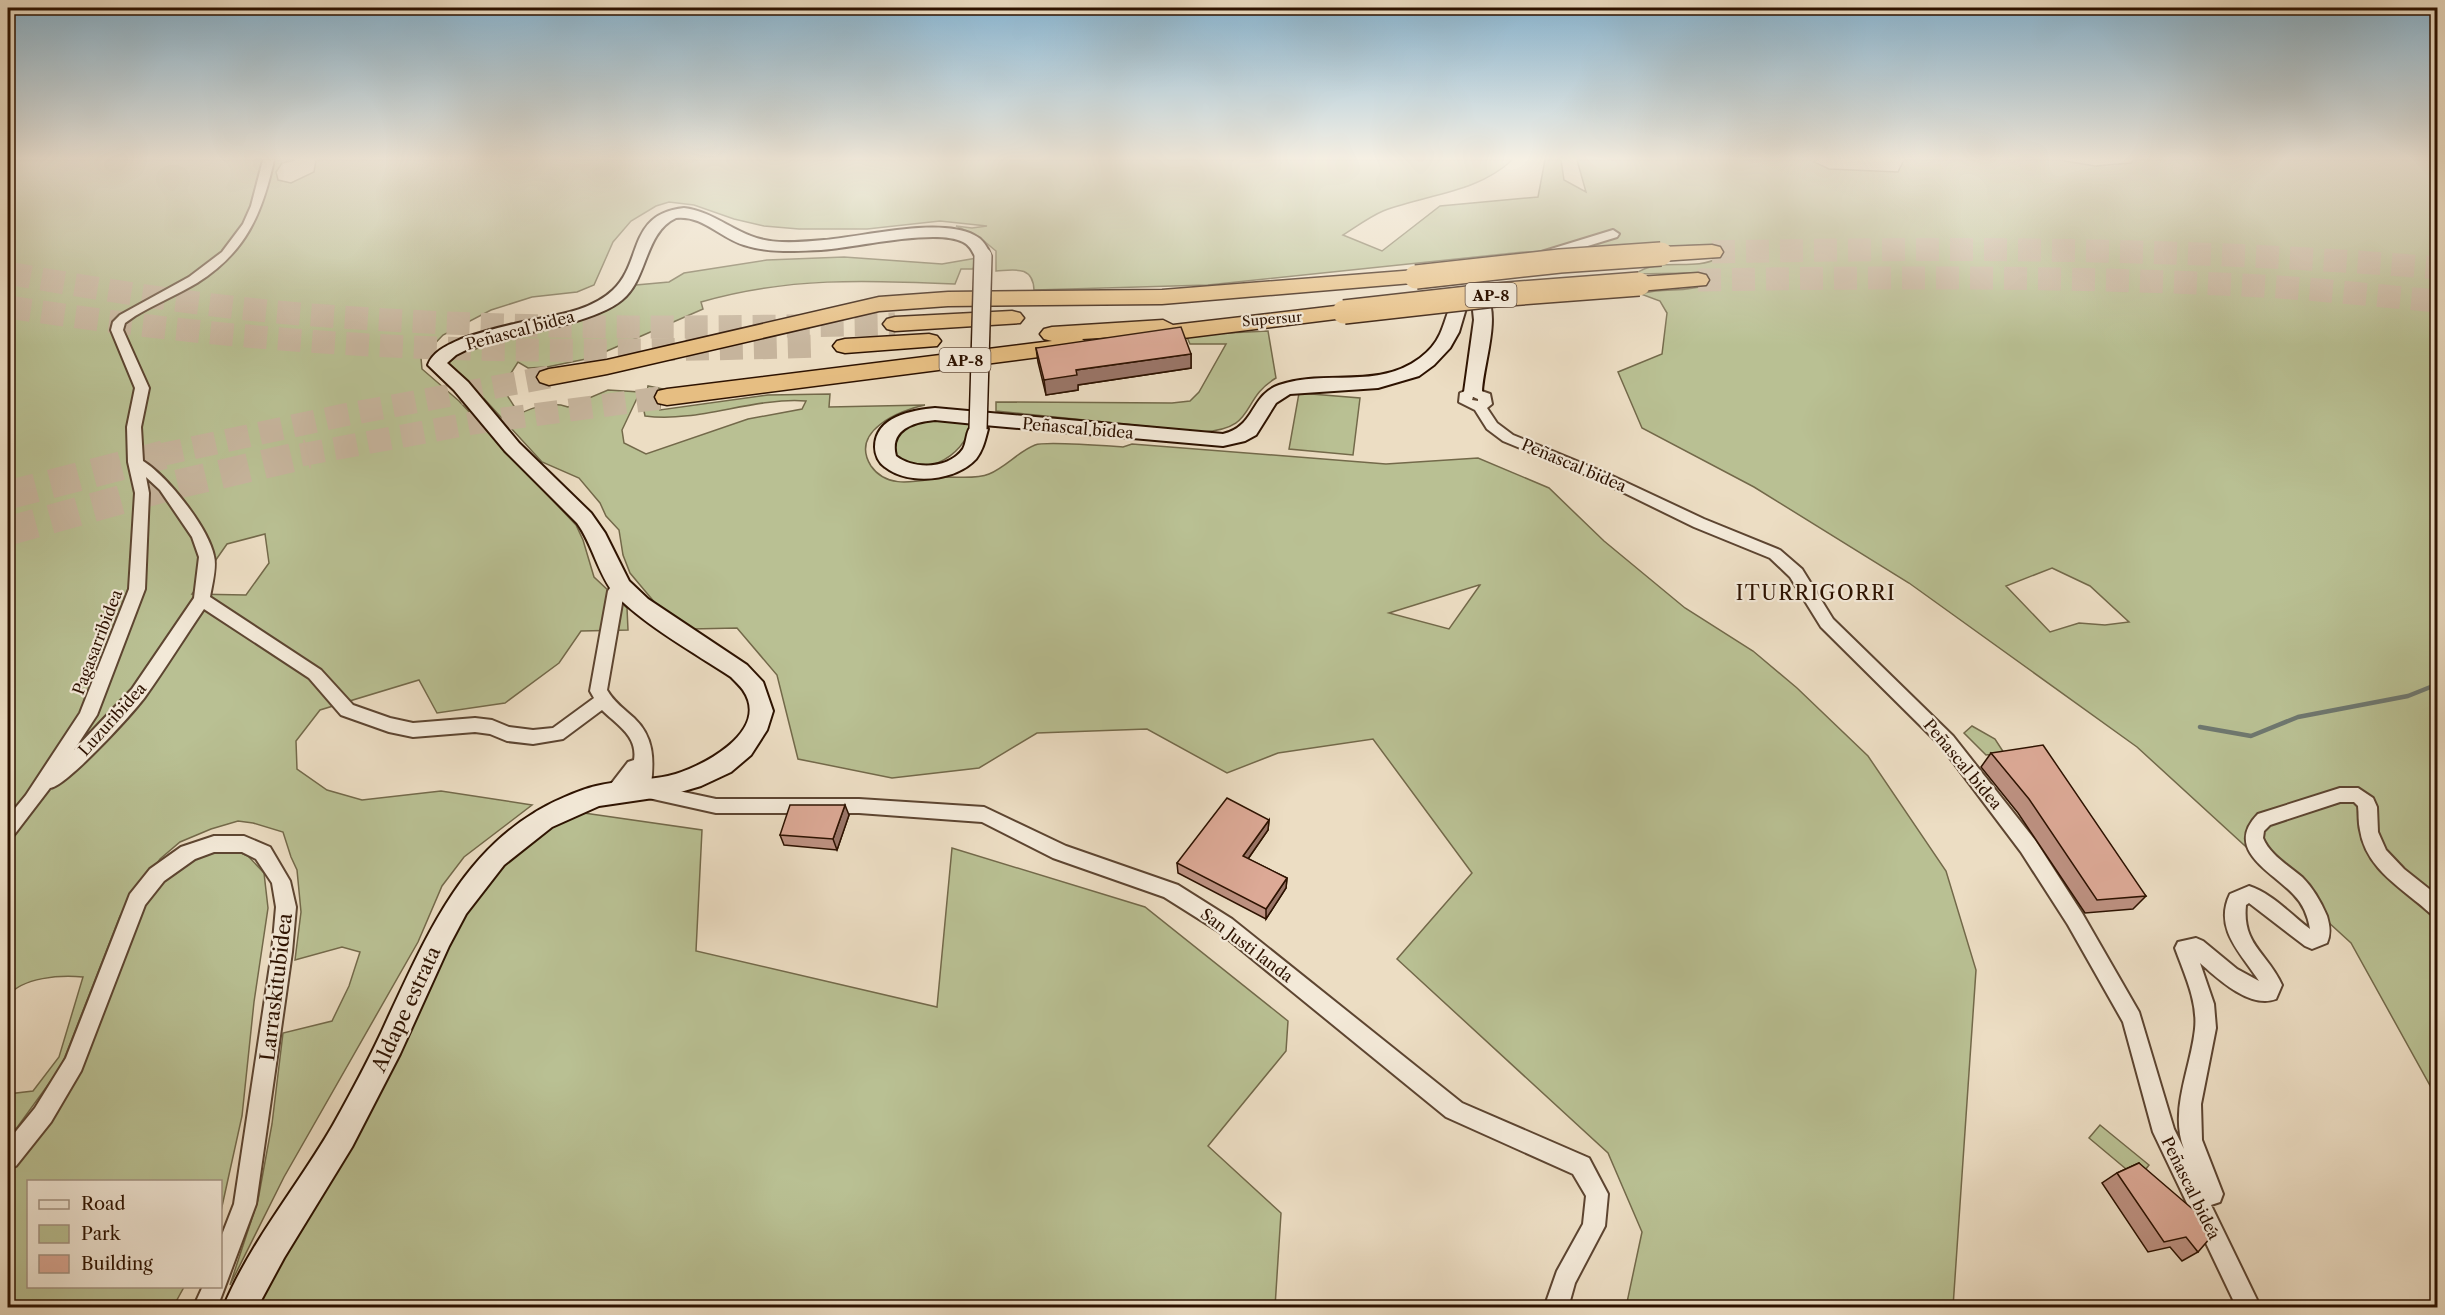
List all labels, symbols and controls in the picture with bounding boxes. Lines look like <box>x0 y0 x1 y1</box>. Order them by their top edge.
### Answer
road number: AP-8 <box>1466 283 1516 307</box>
street label: Peñascal bidea <box>463 306 577 354</box>
street label: Supersur <box>1241 307 1303 331</box>
road number: AP-8 <box>940 348 990 372</box>
street label: Peñascal bidea <box>1021 413 1135 443</box>
street label: Peñascal bidea <box>1519 434 1630 496</box>
district label: ITURRIGORRI <box>1736 581 1896 605</box>
street label: Pagasarribidea <box>68 586 126 697</box>
street label: Luzuribidea <box>74 678 150 760</box>
street label: Peñascal bidea <box>1919 715 2007 814</box>
street label: San Justi landa <box>1197 904 1298 987</box>
street label: Larraskitubidea <box>255 911 297 1062</box>
street label: Aldape estrata <box>366 942 446 1076</box>
street label: Peñascal bidea <box>2157 1133 2225 1243</box>
legend <box>27 1180 222 1288</box>
text: Road <box>81 1193 126 1215</box>
text: Park <box>81 1223 122 1245</box>
text: Building <box>81 1253 153 1275</box>

